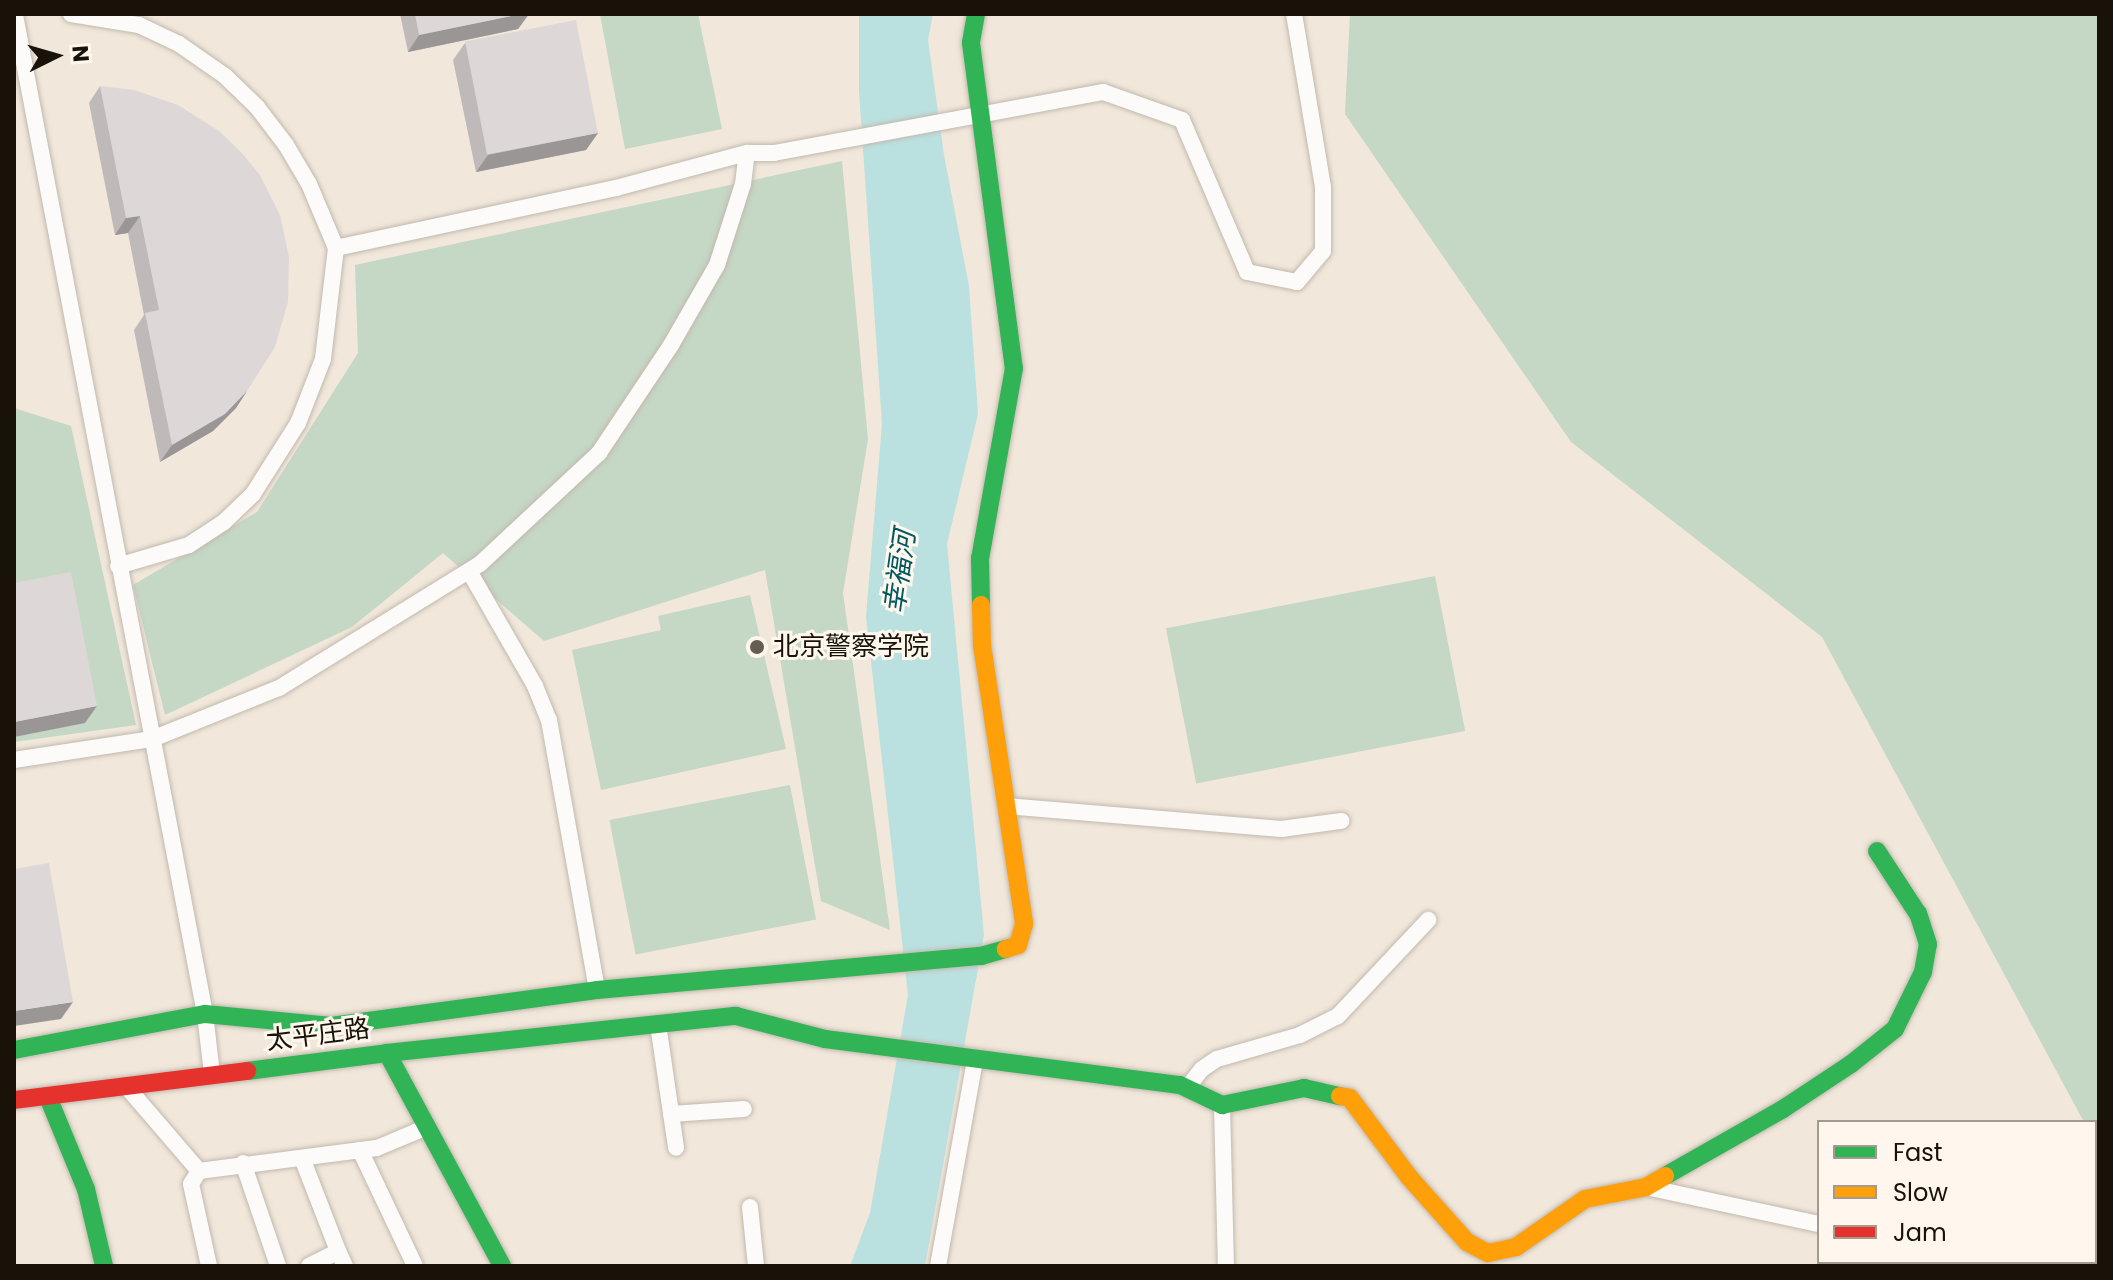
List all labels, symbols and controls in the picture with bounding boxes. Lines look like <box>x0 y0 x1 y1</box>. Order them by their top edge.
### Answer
north arrow <box>16 16 96 96</box>
text: N <box>64 44 97 63</box>
water label: 幸福河 <box>878 528 922 616</box>
place label: 北京警察学院 <box>773 631 929 663</box>
marker: 北京警察学院 <box>748 638 766 656</box>
street label: 太平庄路 <box>264 1013 372 1057</box>
legend <box>1817 1120 2097 1264</box>
text: Fast <box>1893 1136 1943 1169</box>
text: Slow <box>1893 1176 1948 1209</box>
text: Jam <box>1893 1216 1947 1249</box>

